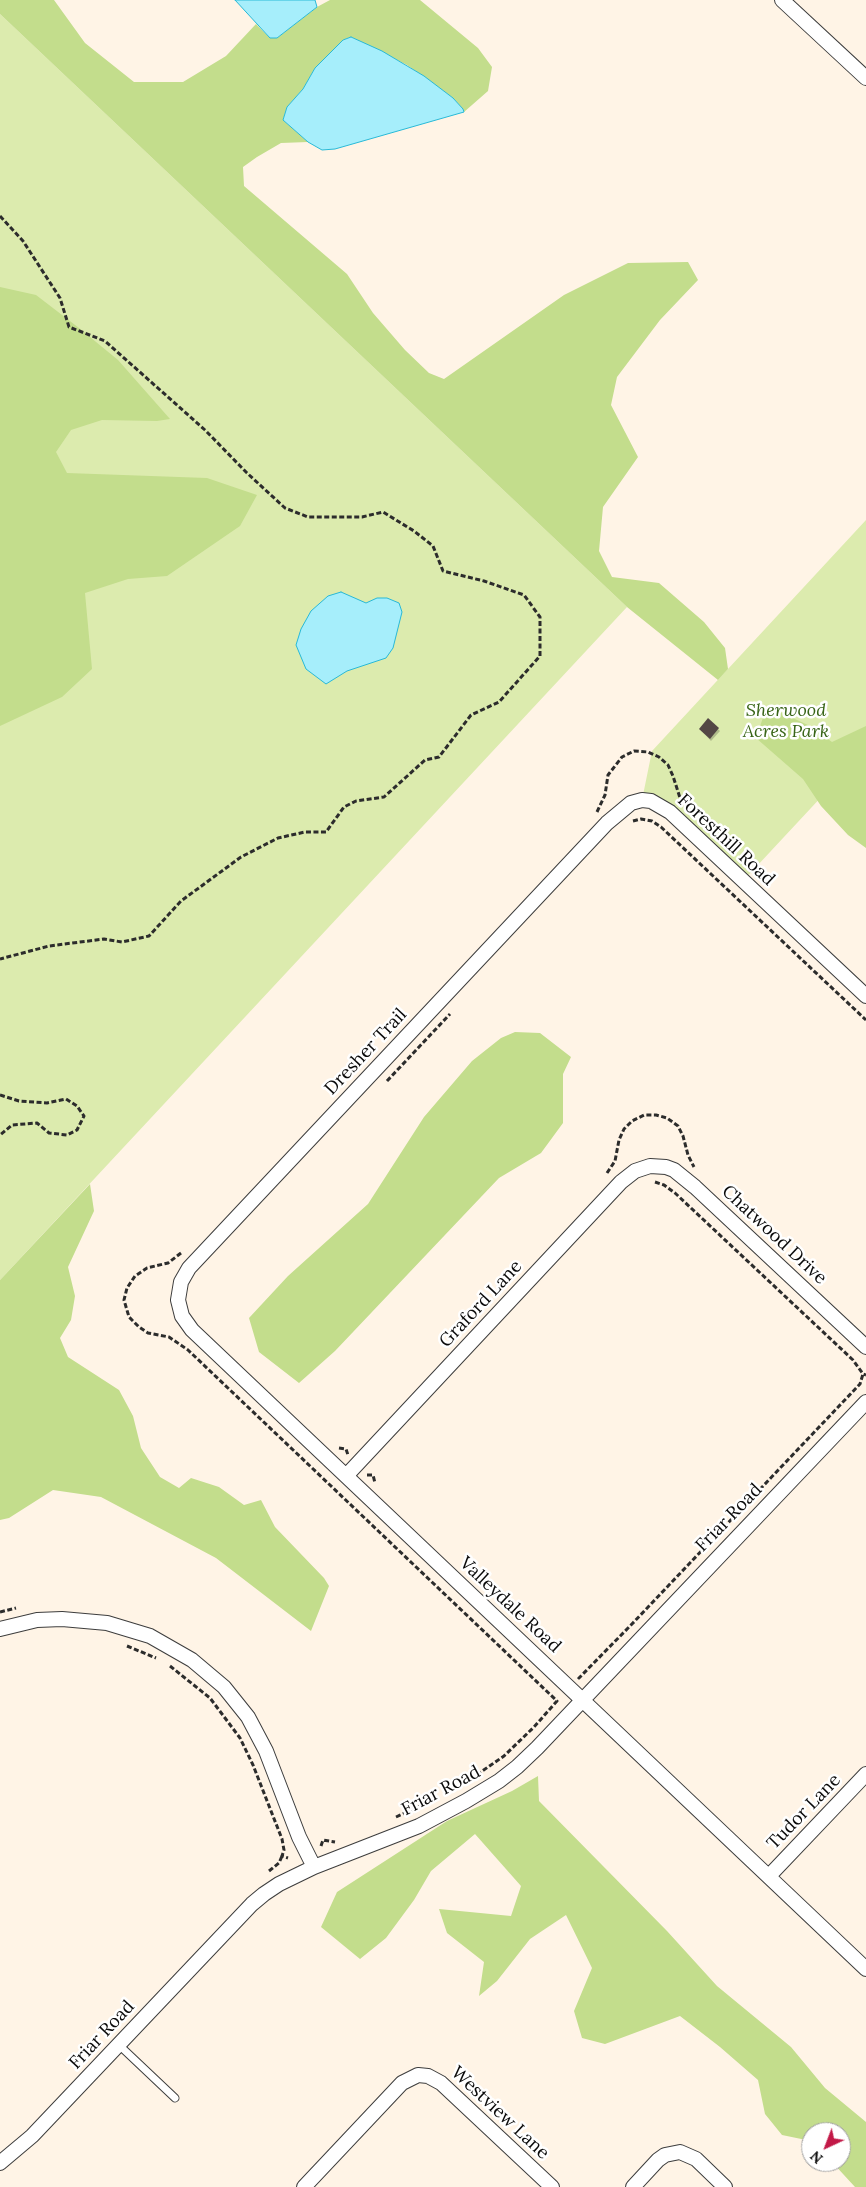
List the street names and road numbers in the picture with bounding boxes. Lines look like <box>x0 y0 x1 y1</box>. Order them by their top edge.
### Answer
street label: Foresthill Road <box>673 789 779 891</box>
street label: Dresher Trail <box>320 1004 412 1100</box>
street label: Chatwood Drive <box>717 1181 831 1289</box>
street label: Graford Lane <box>435 1256 527 1352</box>
street label: Friar Road <box>691 1480 767 1556</box>
street label: Valleydale Road <box>455 1553 565 1657</box>
street label: Friar Road <box>398 1761 484 1821</box>
street label: Tudor Lane <box>763 1770 845 1854</box>
street label: Friar Road <box>65 1996 139 2074</box>
street label: Westview Lane <box>446 2062 554 2164</box>

